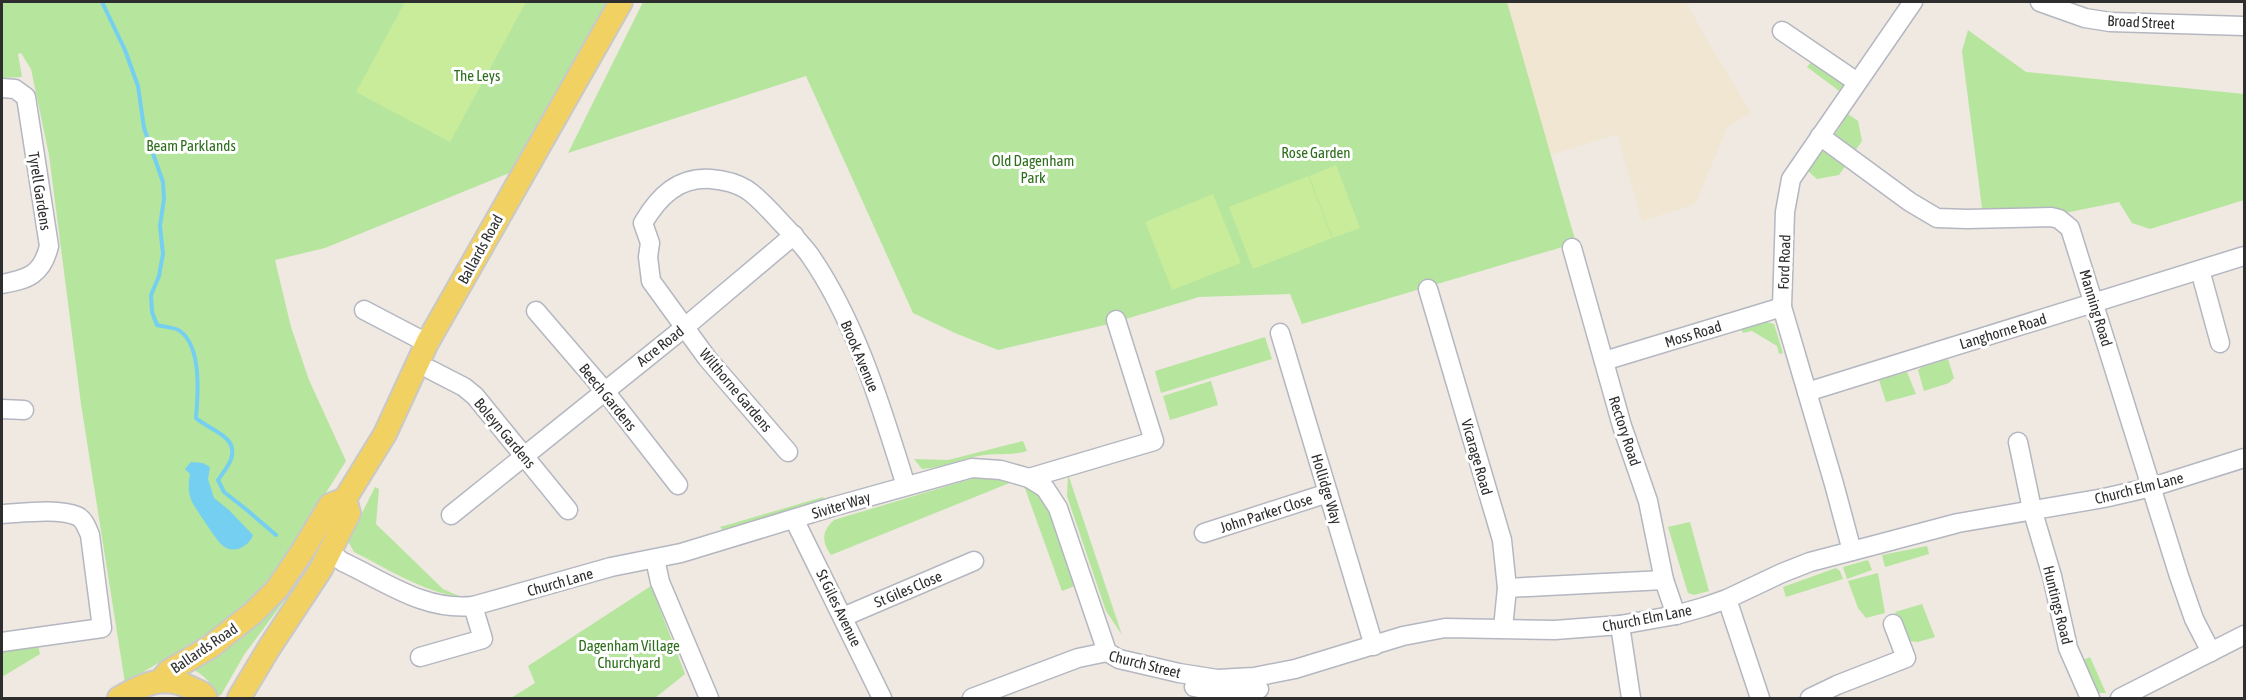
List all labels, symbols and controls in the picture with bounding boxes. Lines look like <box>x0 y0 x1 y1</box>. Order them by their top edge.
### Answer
street label: Broad Street <box>2107 12 2175 32</box>
park label: The Leys <box>454 67 500 84</box>
park label: Beam Parklands <box>146 137 236 154</box>
park label: Rose Garden <box>1281 144 1351 161</box>
street label: Tyrell Gardens <box>25 151 55 231</box>
park label: Old Dagenham Park <box>992 152 1074 186</box>
street label: Ballards Road <box>454 211 506 287</box>
street label: Ford Road <box>1775 234 1793 290</box>
street label: Manning Road <box>2076 268 2116 348</box>
street label: Langhorne Road <box>1957 310 2049 352</box>
street label: Moss Road <box>1663 317 1723 351</box>
street label: Brook Avenue <box>837 318 883 394</box>
street label: Acre Road <box>633 322 687 370</box>
street label: Wilthorne Gardens <box>696 345 776 435</box>
street label: Beech Gardens <box>576 360 640 434</box>
street label: Rectory Road <box>1606 394 1644 468</box>
street label: Boleyn Gardens <box>471 395 539 471</box>
street label: Vicarage Road <box>1458 417 1496 497</box>
street label: Hollidge Way <box>1308 452 1346 526</box>
street label: Church Elm Lane <box>2093 469 2185 507</box>
street label: Siviter Way <box>810 488 872 522</box>
street label: John Parker Close <box>1218 490 1315 536</box>
street label: Church Lane <box>525 564 595 599</box>
street label: Huntings Road <box>2040 564 2076 646</box>
street label: St Giles Avenue <box>813 567 865 649</box>
street label: St Giles Close <box>872 567 945 611</box>
street label: Church Elm Lane <box>1601 601 1693 635</box>
street label: Ballards Road <box>168 620 240 676</box>
park label: Dagenham Village Churchyard <box>578 637 680 671</box>
street label: Church Street <box>1107 647 1183 681</box>

